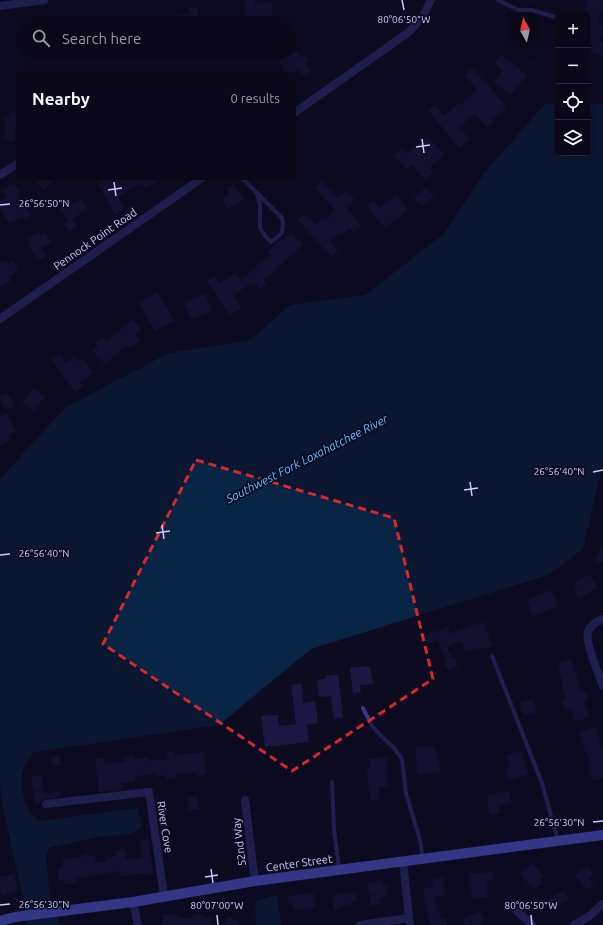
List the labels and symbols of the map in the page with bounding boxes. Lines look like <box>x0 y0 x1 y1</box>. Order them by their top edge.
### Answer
north arrow <box>507 12 543 48</box>
text: 80°06'50"W <box>378 14 430 25</box>
text: 26°56'50"N <box>19 198 69 209</box>
street label: Pennock Point Road <box>51 206 139 272</box>
water label: Southwest Fork Loxahatchee River <box>223 412 390 506</box>
text: 26°56'40"N <box>534 466 584 477</box>
text: 26°56'40"N <box>19 548 69 559</box>
street label: River Cove <box>155 800 175 854</box>
street label: 52nd Way <box>230 816 248 867</box>
text: 26°56'30"N <box>534 817 584 828</box>
street label: Center Street <box>265 852 334 874</box>
text: 26°56'30"N <box>19 899 69 910</box>
text: 80°07'00"W <box>191 900 243 911</box>
text: 80°06'50"W <box>505 900 557 911</box>

